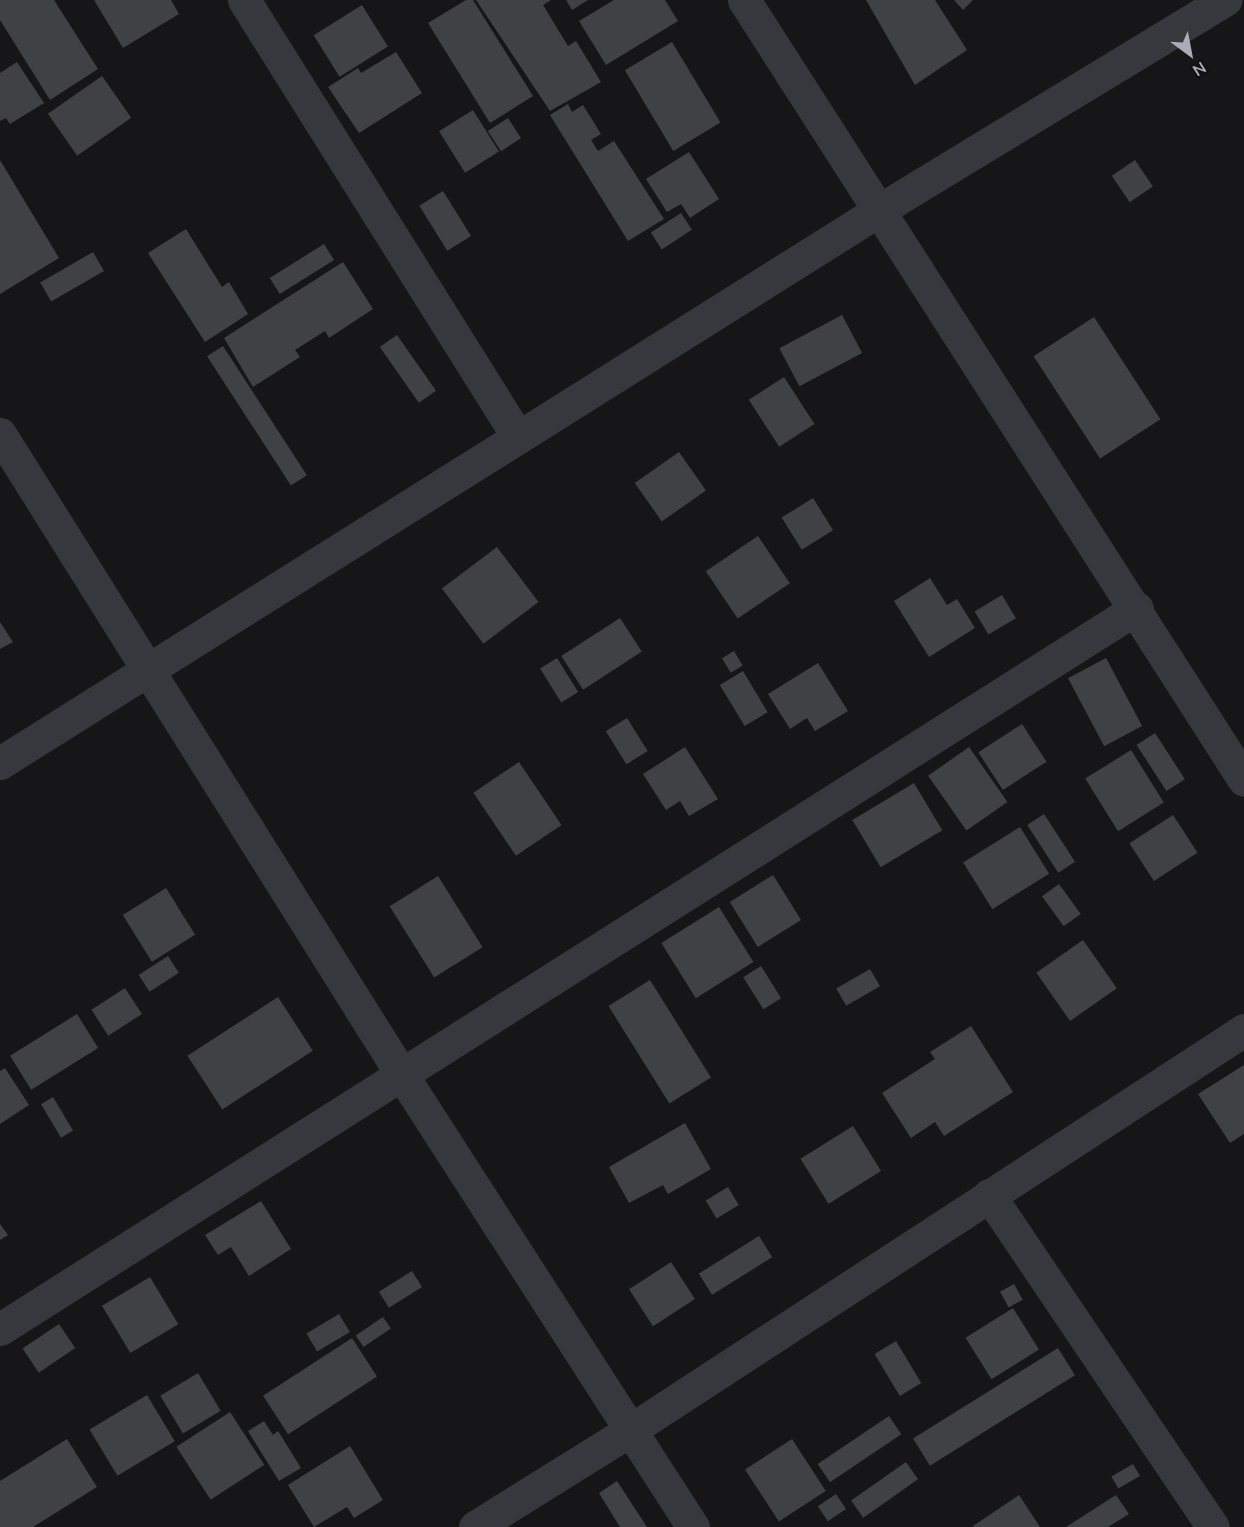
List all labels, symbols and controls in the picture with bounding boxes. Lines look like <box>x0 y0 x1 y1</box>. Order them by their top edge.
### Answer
north arrow <box>1160 24 1220 84</box>
text: N <box>1189 58 1210 81</box>

